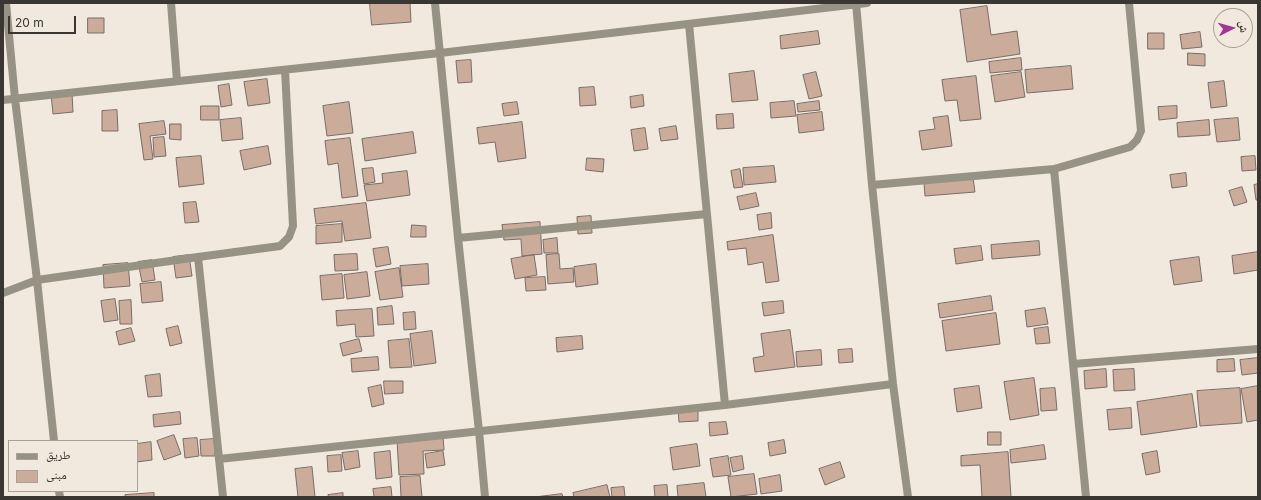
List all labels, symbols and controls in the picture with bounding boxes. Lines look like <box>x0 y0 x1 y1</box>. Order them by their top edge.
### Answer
scale bar <box>10 8 78 34</box>
north arrow <box>1213 8 1253 48</box>
text: 20 m <box>15 15 44 30</box>
text: ش <box>1236 20 1252 33</box>
legend <box>8 440 138 492</box>
text: طريق <box>46 447 71 462</box>
text: مبنى <box>46 467 67 482</box>

